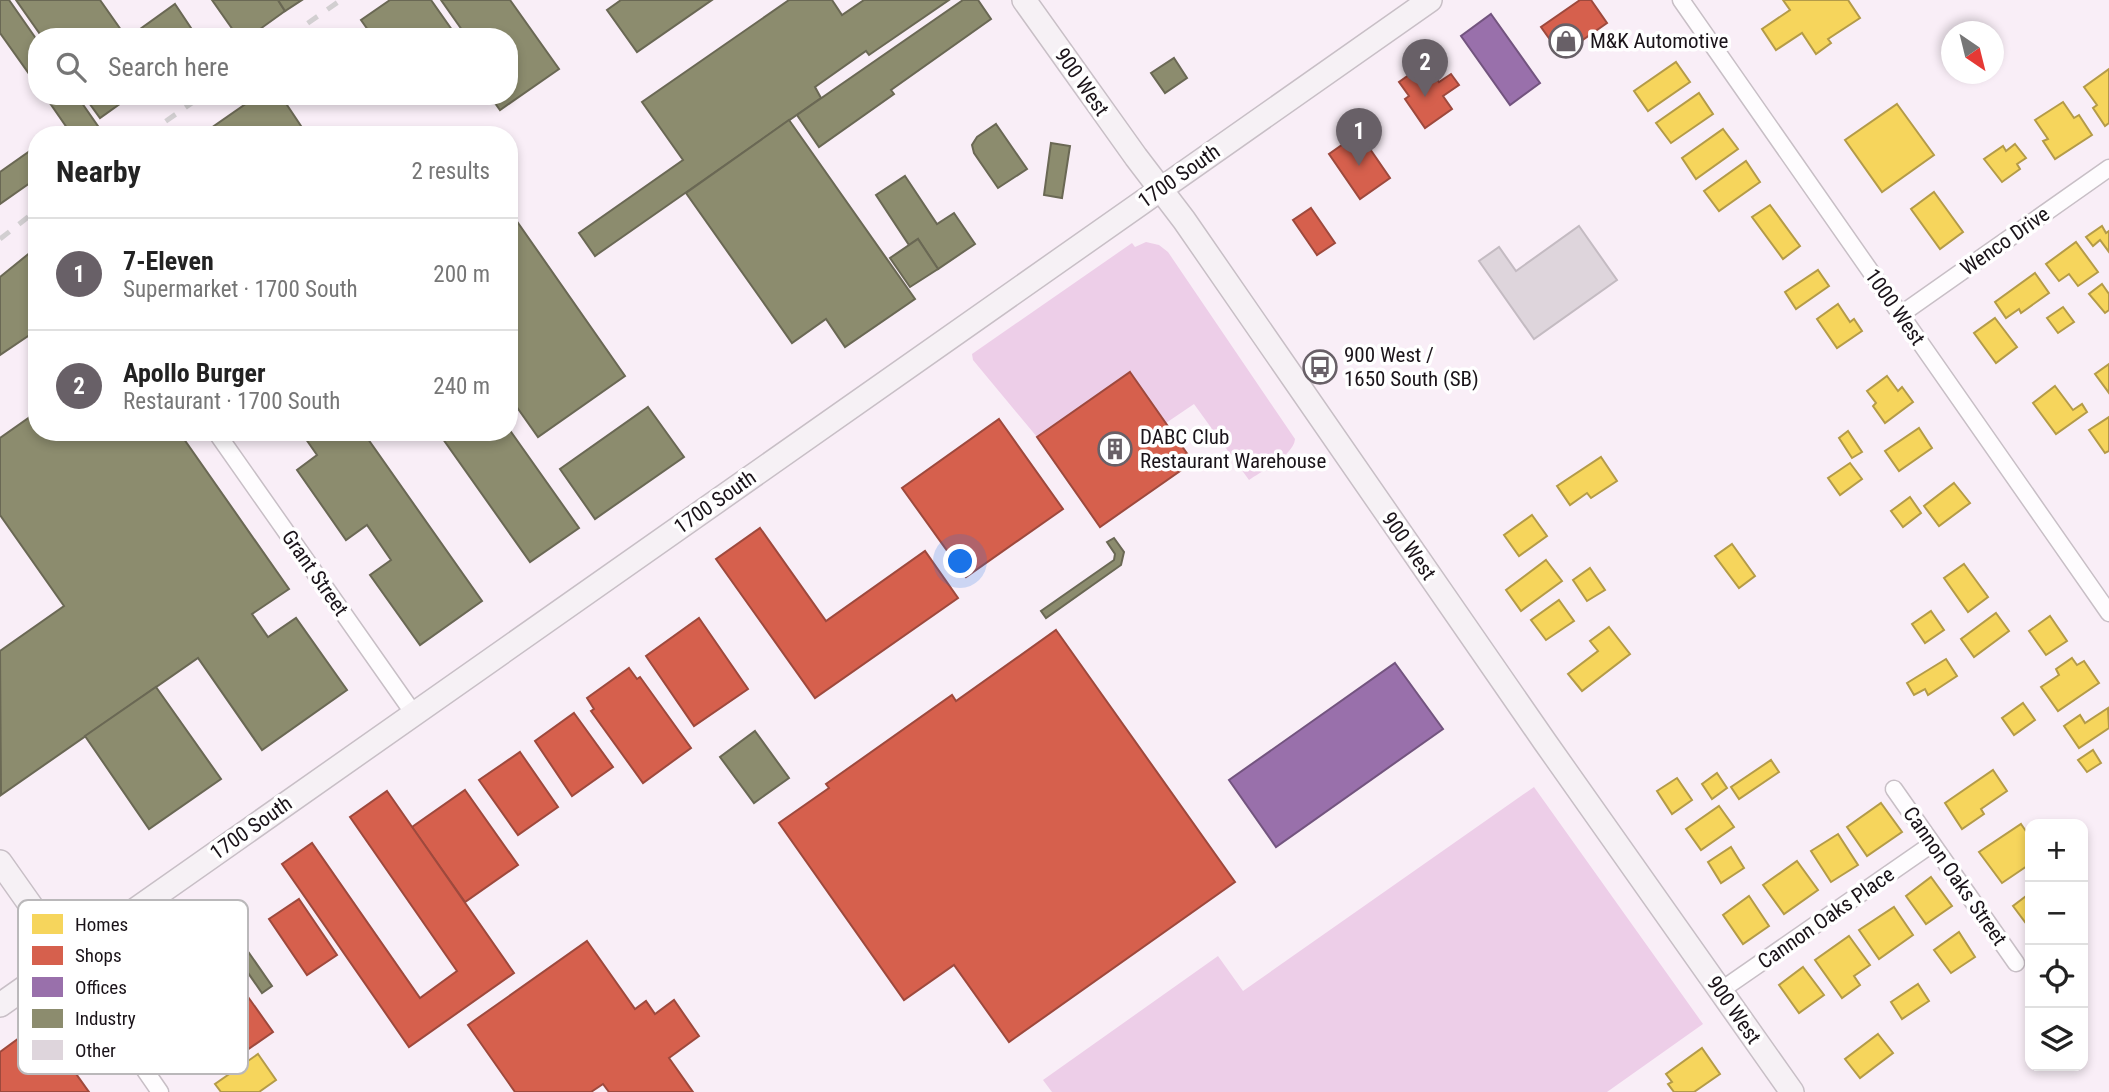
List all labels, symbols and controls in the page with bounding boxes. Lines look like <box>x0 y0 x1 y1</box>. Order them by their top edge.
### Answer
north arrow <box>1941 21 2004 84</box>
shop icon: M&K Automotive <box>1547 22 1585 60</box>
search box <box>28 28 518 105</box>
place label: M&K Automotive <box>1590 29 1728 53</box>
pin: 2 <box>1402 39 1448 97</box>
street label: 900 West <box>1050 43 1114 121</box>
icon: search <box>52 48 90 86</box>
text: Search here <box>108 52 229 82</box>
pin: 1 <box>1336 108 1382 166</box>
street label: 1700 South <box>1134 139 1224 213</box>
text: Nearby <box>56 154 141 189</box>
text: 2 results <box>412 158 490 185</box>
street label: Wenco Drive <box>1956 202 2054 280</box>
text: 7-Eleven <box>123 246 214 276</box>
text: 1 <box>73 261 85 288</box>
text: 200 m <box>433 261 490 288</box>
street label: 1000 West <box>1860 264 1930 350</box>
text: Supermarket · 1700 South <box>123 276 358 303</box>
place label: 900 West / 1650 South (SB) <box>1344 343 1479 391</box>
bus stop icon: 900 West / 1650 South (SB) <box>1301 348 1339 386</box>
text: Apollo Burger <box>123 358 266 388</box>
text: 2 <box>73 373 85 400</box>
text: 240 m <box>433 373 490 400</box>
text: Restaurant · 1700 South <box>123 388 340 415</box>
place label: DABC Club Restaurant Warehouse <box>1140 425 1326 473</box>
building icon: DABC Club Restaurant Warehouse <box>1096 430 1134 468</box>
street label: 1700 South <box>670 465 760 539</box>
street label: 900 West <box>1377 507 1441 585</box>
street label: Grant Street <box>277 526 353 620</box>
your location <box>943 544 977 578</box>
street label: 1700 South <box>206 791 296 865</box>
street label: Cannon Oaks Street <box>1898 802 2012 950</box>
map controls <box>2025 819 2088 1071</box>
button: + <box>2025 819 2088 882</box>
street label: Cannon Oaks Place <box>1753 862 1899 974</box>
button: − <box>2025 882 2088 945</box>
legend <box>18 900 248 1074</box>
text: Homes <box>75 913 128 936</box>
text: Shops <box>75 944 122 967</box>
button: locate <box>2025 945 2088 1008</box>
street label: 900 West <box>1702 971 1766 1049</box>
text: Offices <box>75 976 127 999</box>
text: Industry <box>75 1007 136 1030</box>
button: layers <box>2025 1008 2088 1071</box>
text: Other <box>75 1039 116 1062</box>

